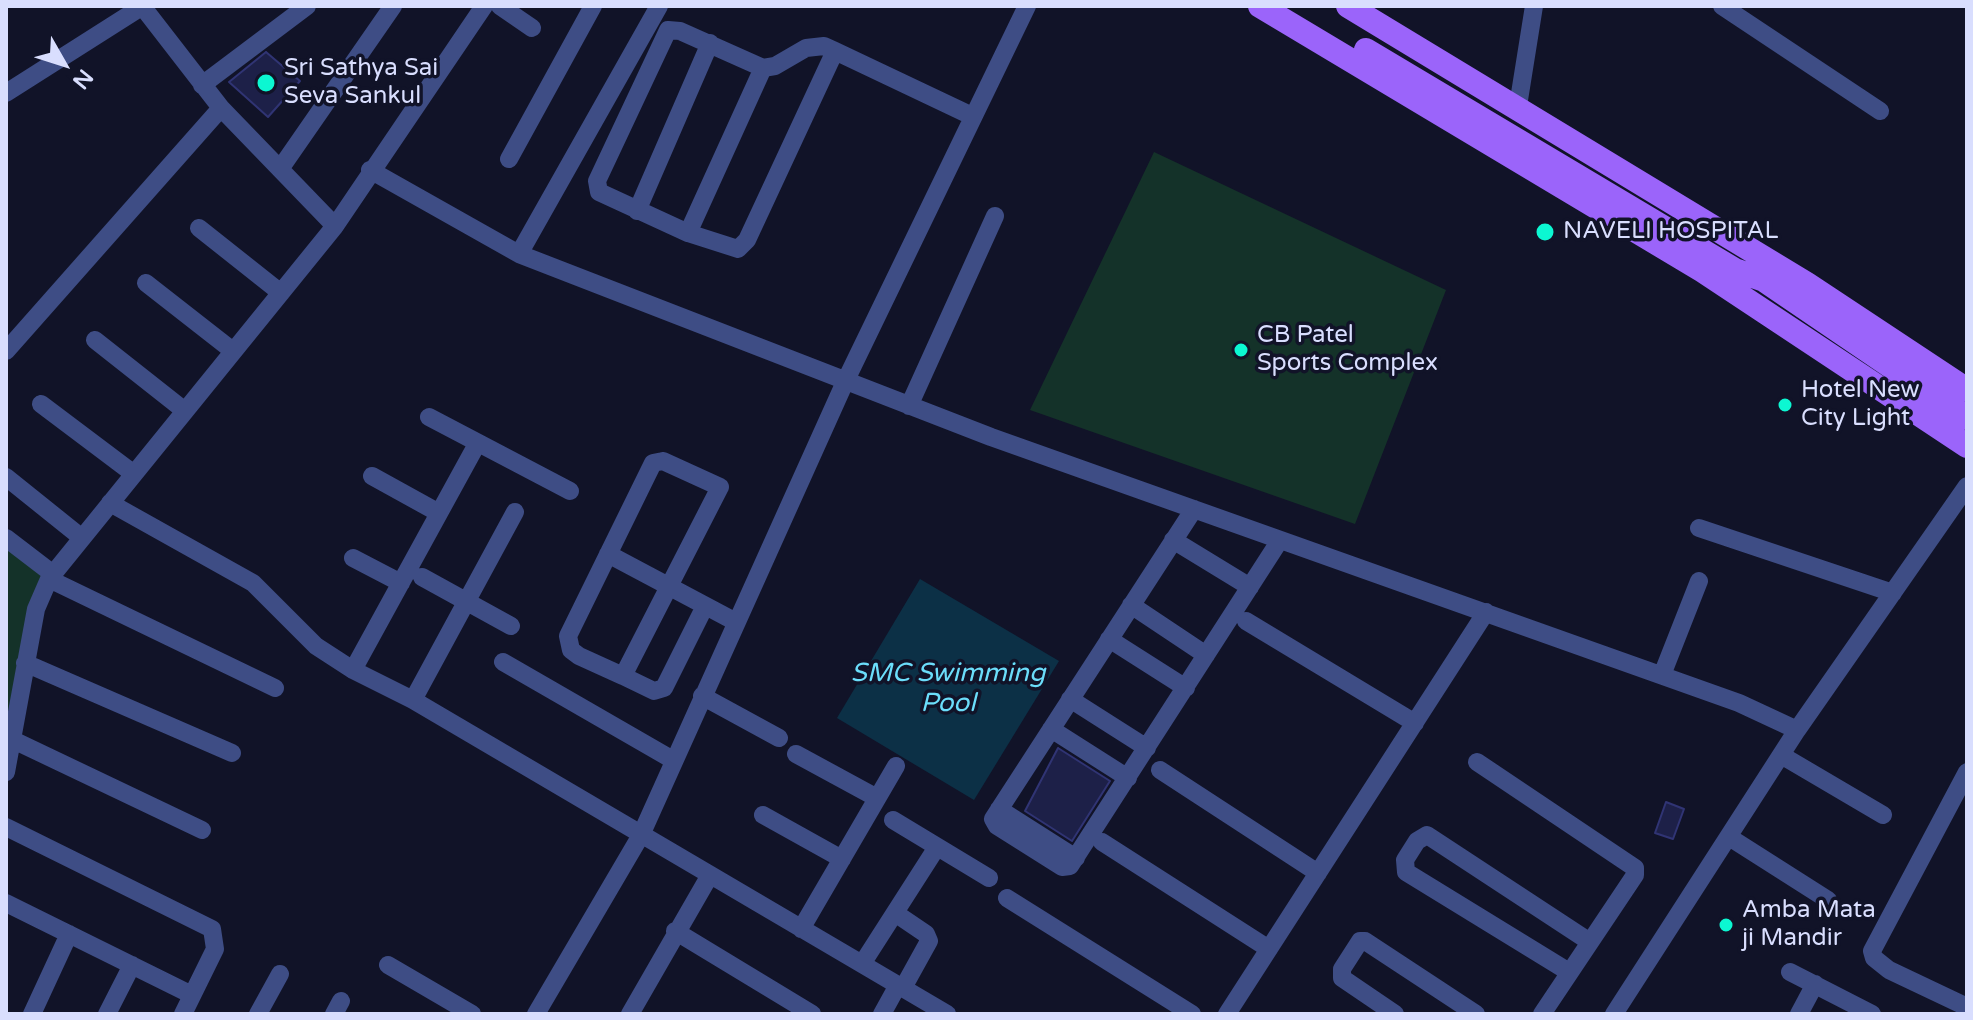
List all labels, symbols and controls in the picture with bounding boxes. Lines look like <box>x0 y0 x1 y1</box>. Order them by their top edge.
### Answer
north arrow <box>24 24 104 104</box>
place label: Sri Sathya Sai Seva Sankul <box>284 55 438 111</box>
text: N <box>67 64 98 94</box>
marker: Sri Sathya Sai Seva Sankul <box>255 72 277 94</box>
place label: NAVELI HOSPITAL <box>1563 218 1778 246</box>
marker: NAVELI HOSPITAL <box>1534 221 1556 243</box>
place label: CB Patel Sports Complex <box>1257 322 1438 378</box>
marker: CB Patel Sports Complex <box>1232 341 1250 359</box>
place label: Hotel New City Light <box>1801 377 1919 433</box>
marker: Hotel New City Light <box>1776 396 1794 414</box>
water label: SMC Swimming Pool <box>851 658 1045 720</box>
place label: Amba Mata ji Mandir <box>1742 897 1876 953</box>
marker: Amba Mata ji Mandir <box>1717 916 1735 934</box>

